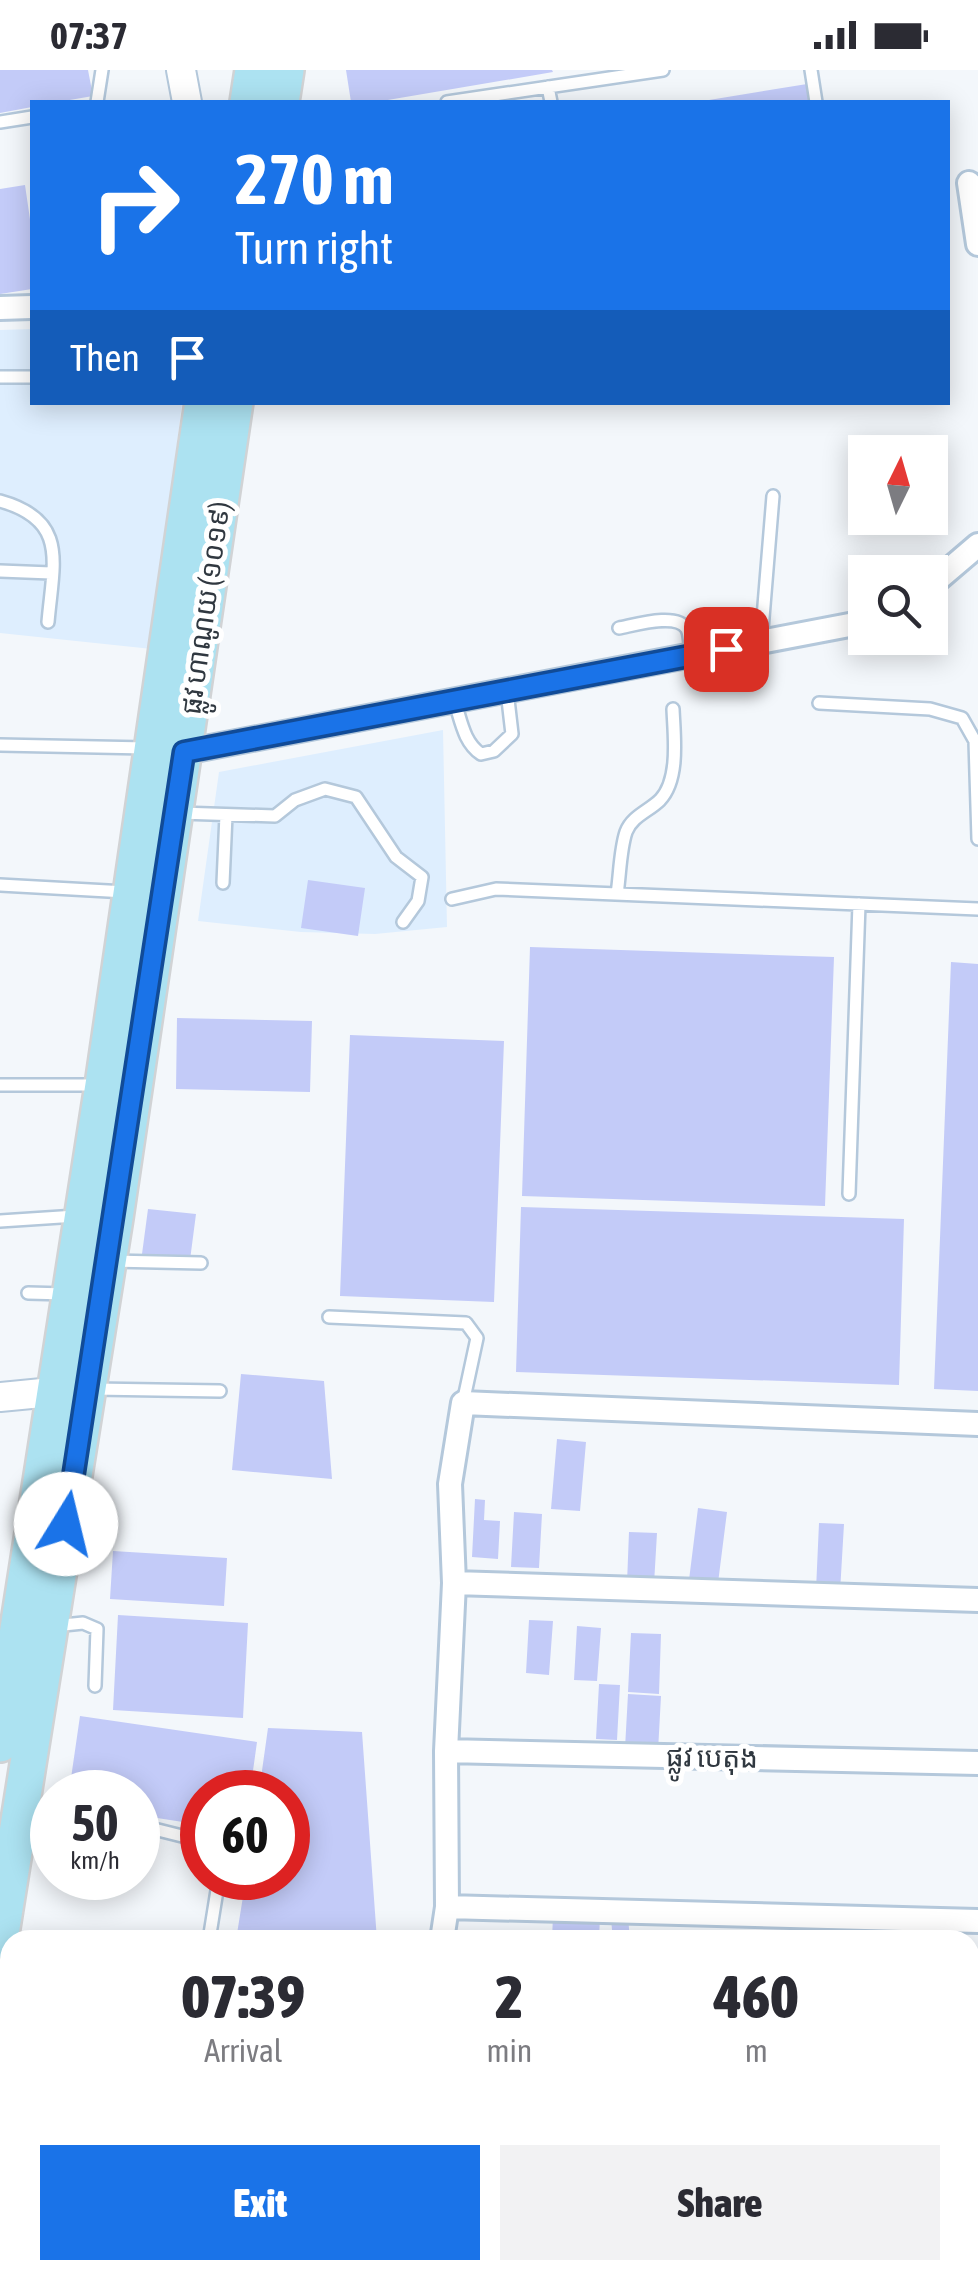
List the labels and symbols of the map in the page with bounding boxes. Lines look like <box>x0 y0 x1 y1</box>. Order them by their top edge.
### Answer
north arrow <box>848 435 948 535</box>
street label: ផ្លូវ ហាណូយ (១០១៩) <box>174 500 245 718</box>
pin <box>684 607 769 692</box>
position arrow <box>14 1472 118 1576</box>
street label: ផ្លូវ បេតុង <box>665 1740 758 1783</box>
speed limit sign: 60 <box>180 1770 310 1900</box>

